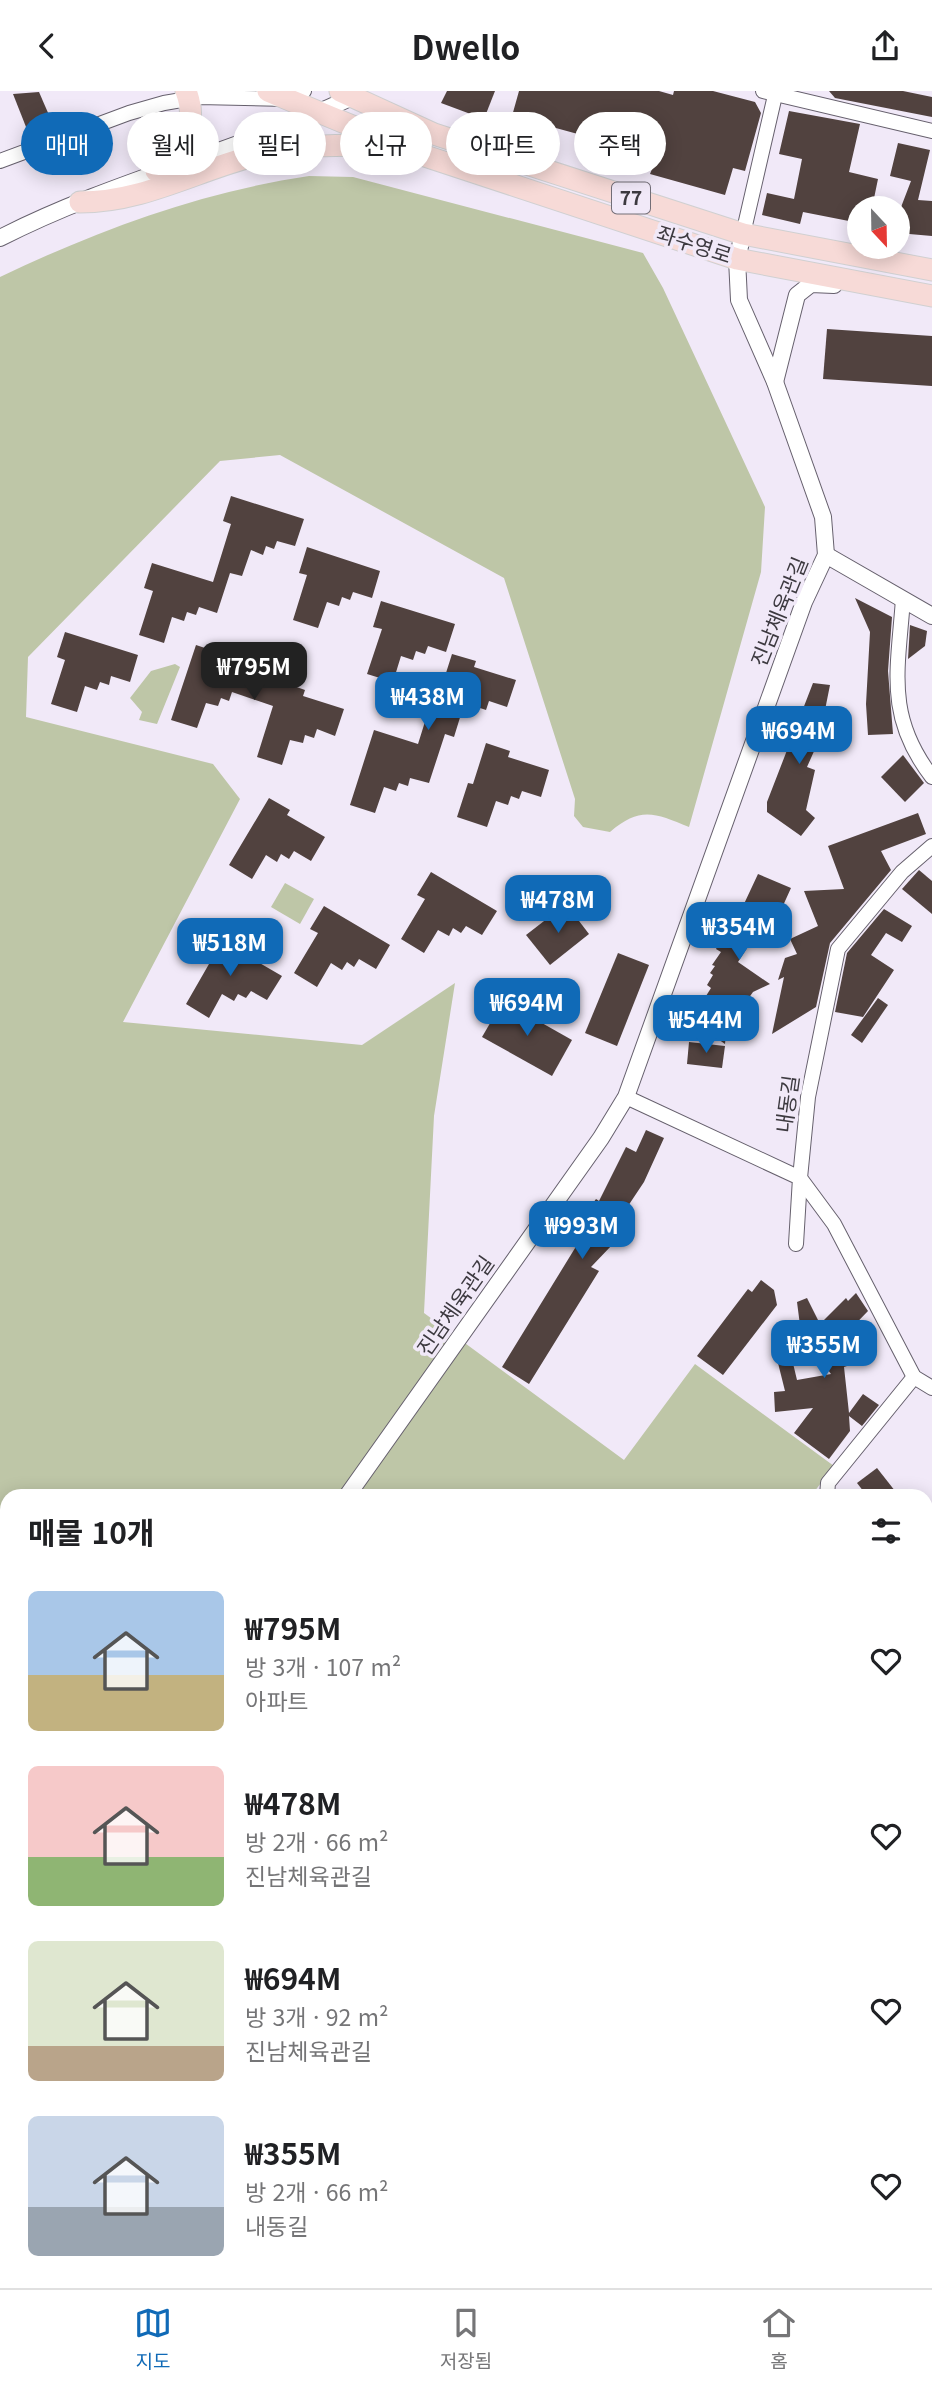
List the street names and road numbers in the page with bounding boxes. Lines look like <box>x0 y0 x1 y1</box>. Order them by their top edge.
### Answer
road number: 77 <box>612 183 650 213</box>
street label: 좌수영로 <box>653 217 736 269</box>
street label: 진남체육관길 <box>743 552 814 671</box>
street label: 내동길 <box>767 1073 805 1135</box>
street label: 진남체육관길 <box>409 1249 500 1361</box>

